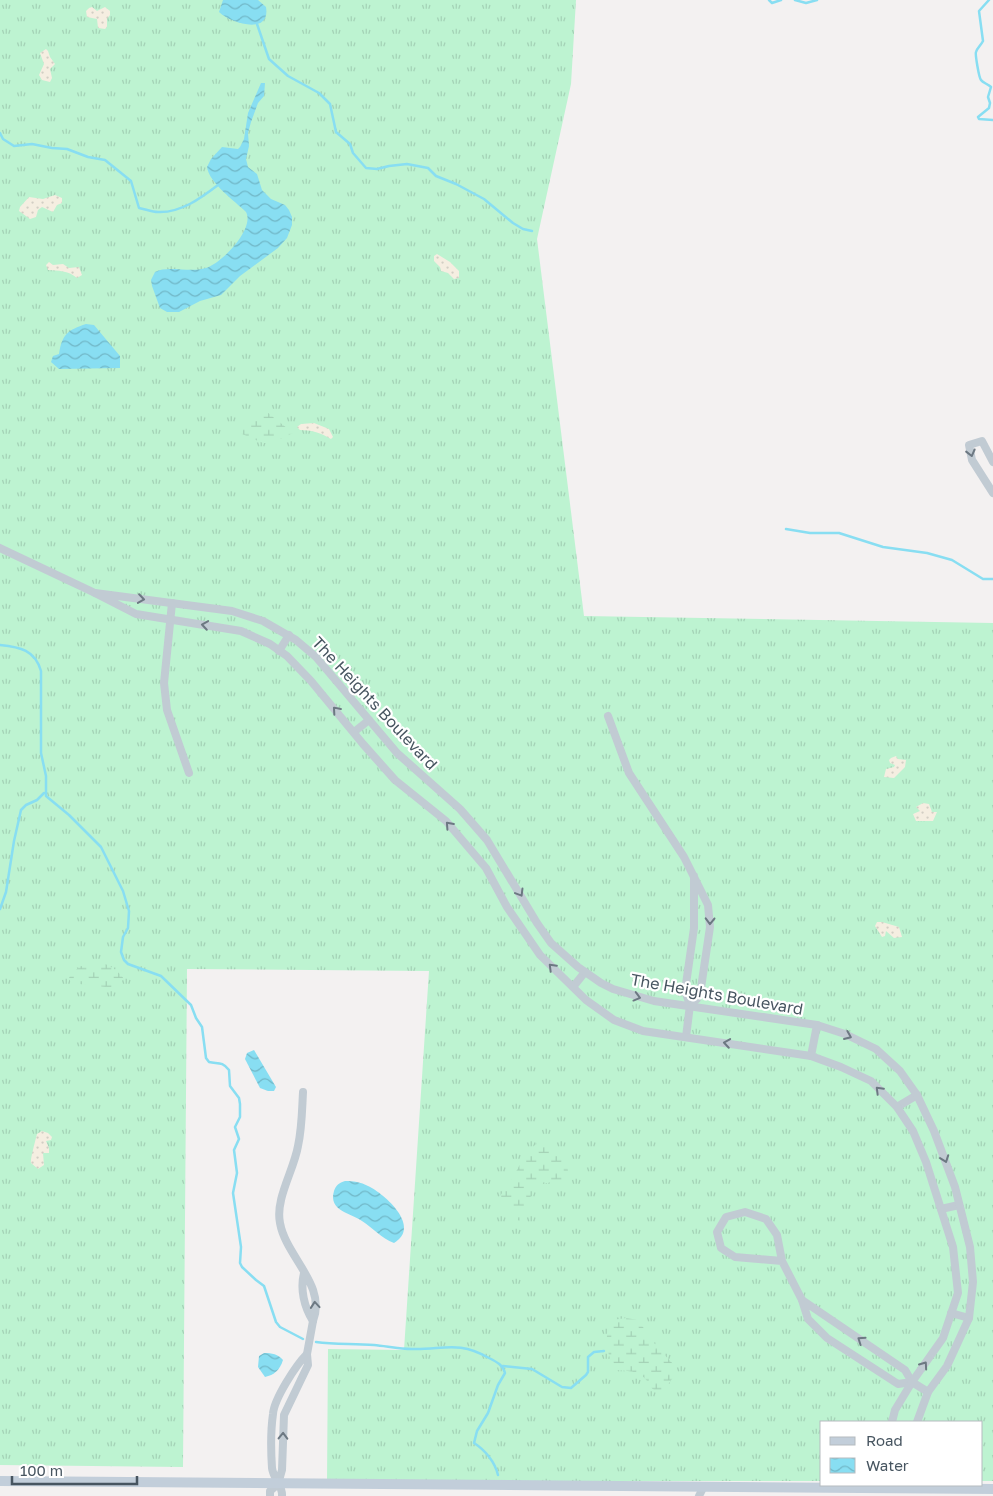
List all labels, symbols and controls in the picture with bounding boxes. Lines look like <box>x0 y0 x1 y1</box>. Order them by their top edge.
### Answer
one-way arrow <box>965 449 976 458</box>
one-way arrow <box>137 593 145 604</box>
one-way arrow <box>200 620 209 630</box>
street label: The Heights Boulevard <box>308 632 442 774</box>
one-way arrow <box>333 707 342 716</box>
one-way arrow <box>446 822 455 831</box>
one-way arrow <box>513 887 523 896</box>
one-way arrow <box>705 918 715 926</box>
one-way arrow <box>549 964 558 973</box>
street label: The Heights Boulevard <box>629 969 805 1019</box>
one-way arrow <box>633 991 641 1001</box>
one-way arrow <box>843 1030 852 1041</box>
one-way arrow <box>722 1038 731 1048</box>
one-way arrow <box>876 1087 885 1096</box>
one-way arrow <box>939 1154 949 1163</box>
one-way arrow <box>309 1301 320 1309</box>
one-way arrow <box>857 1337 867 1346</box>
one-way arrow <box>918 1361 927 1370</box>
legend <box>820 1421 983 1486</box>
text: Road <box>866 1431 903 1449</box>
one-way arrow <box>278 1432 288 1440</box>
scale bar <box>12 1454 138 1486</box>
text: Water <box>866 1456 909 1474</box>
text: 100 m <box>20 1461 63 1479</box>

